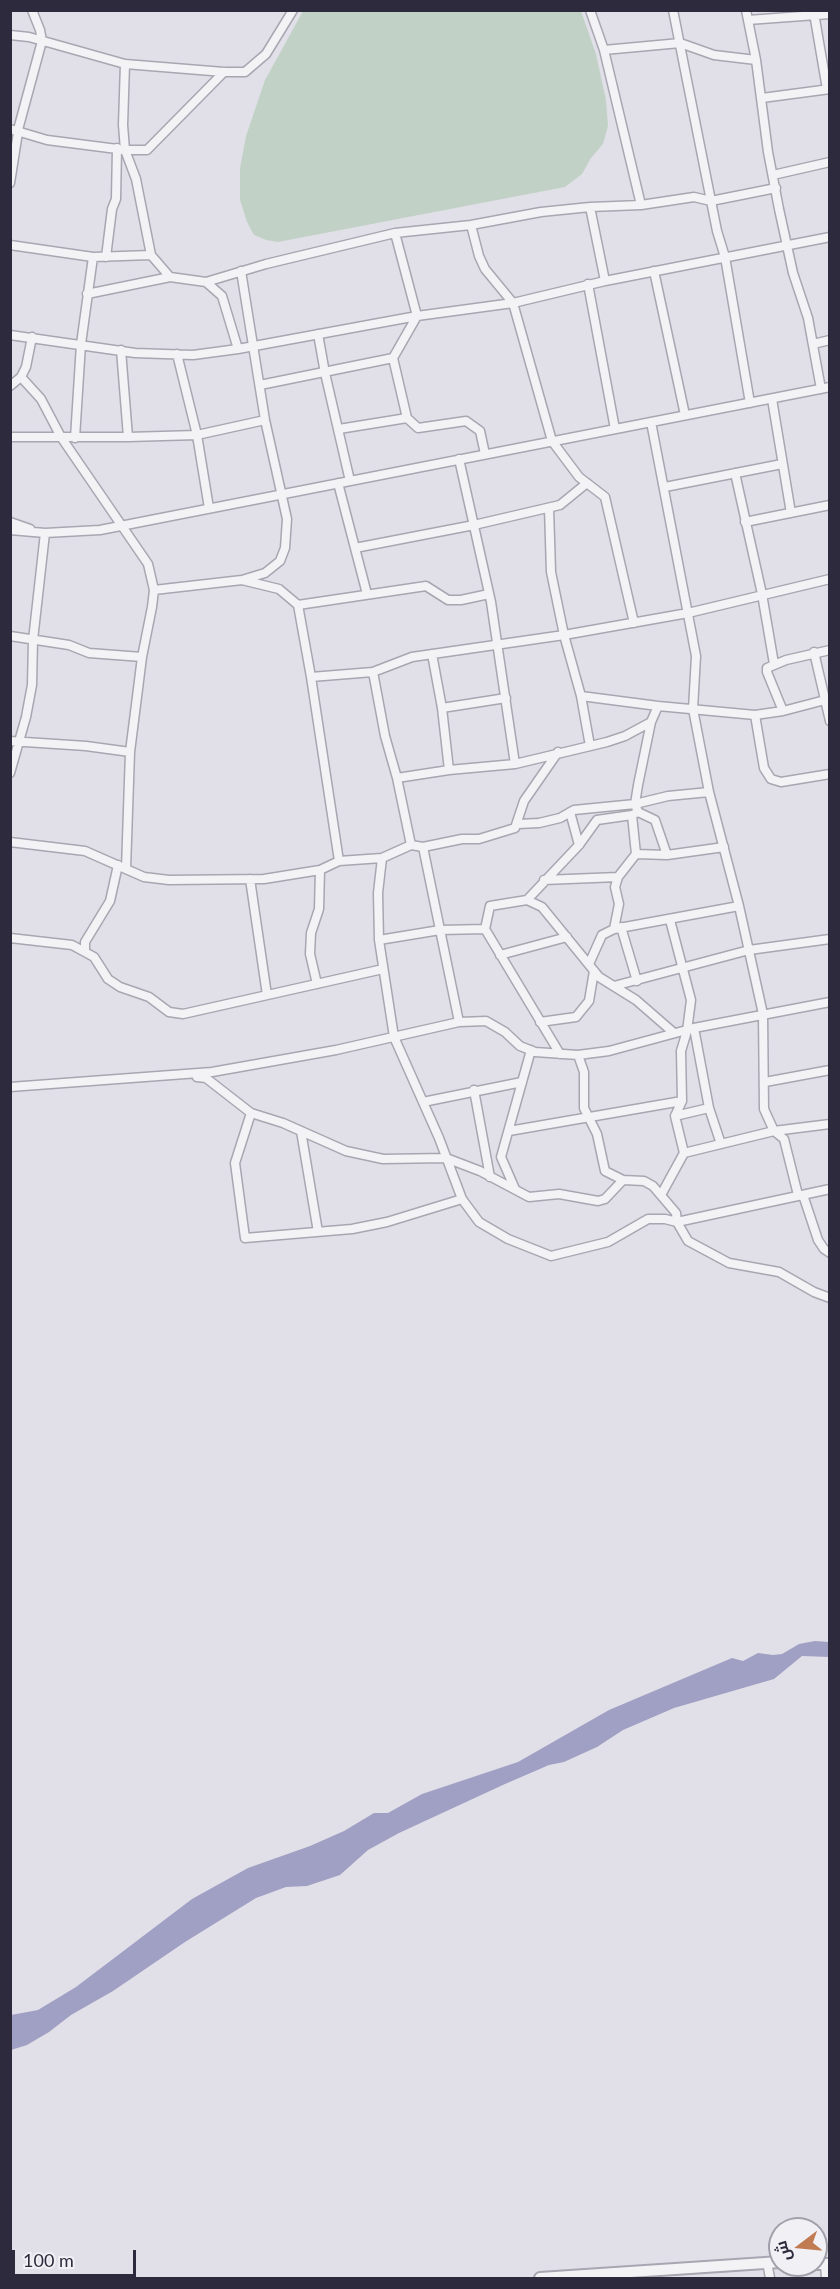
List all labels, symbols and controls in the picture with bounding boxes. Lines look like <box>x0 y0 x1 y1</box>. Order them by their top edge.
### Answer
north arrow <box>768 2217 828 2277</box>
scale bar <box>15 2238 140 2276</box>
text: ش <box>770 2239 794 2264</box>
text: 100 m <box>23 2249 74 2271</box>

